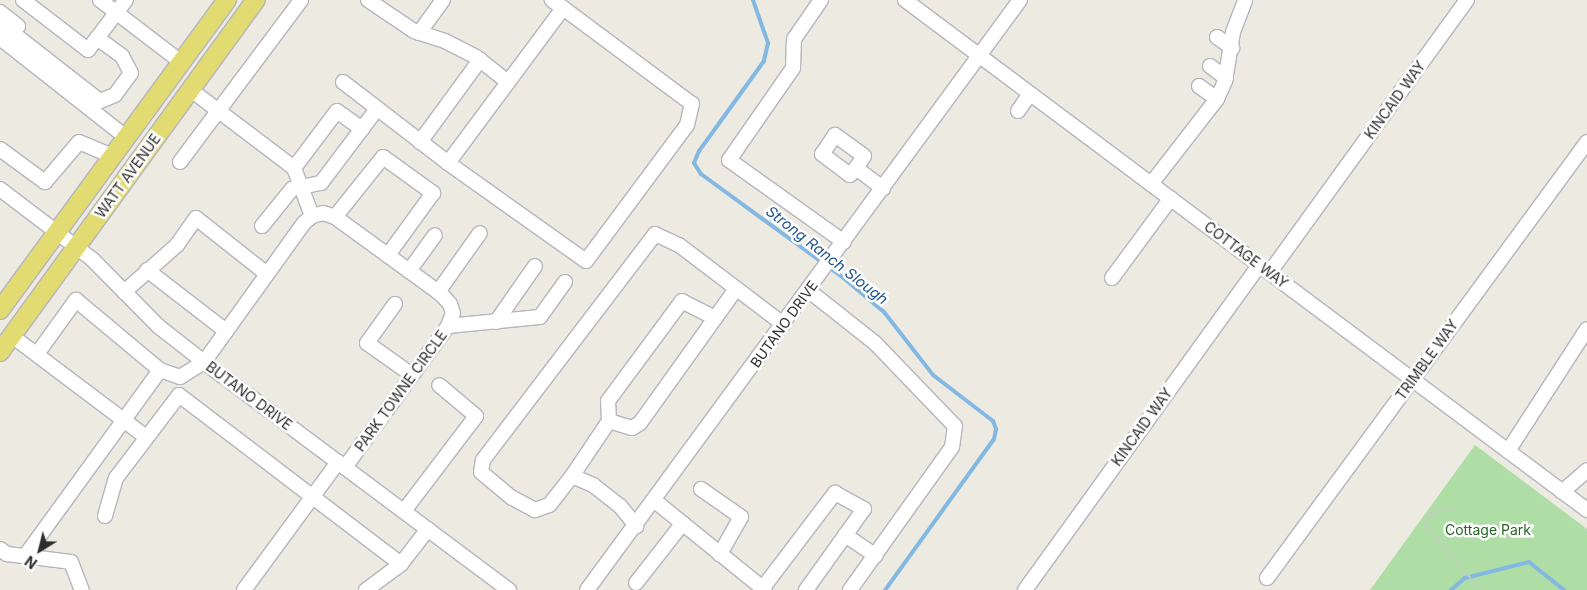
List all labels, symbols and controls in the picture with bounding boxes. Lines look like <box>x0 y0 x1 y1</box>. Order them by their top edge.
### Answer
street label: KINCAID WAY <box>1361 58 1429 142</box>
street label: WATT AVENUE <box>92 131 164 221</box>
water label: Strong Ranch Slough <box>763 202 891 308</box>
street label: COTTAGE WAY <box>1201 218 1291 292</box>
street label: BUTANO DRIVE <box>747 277 821 371</box>
street label: TRIMBLE WAY <box>1392 317 1462 403</box>
street label: PARK TOWNE CIRCLE <box>351 327 451 455</box>
street label: BUTANO DRIVE <box>203 358 295 434</box>
street label: KINCAID WAY <box>1108 385 1176 469</box>
park label: Cottage Park <box>1445 522 1531 538</box>
north arrow <box>15 525 65 575</box>
text: N <box>22 553 40 573</box>

